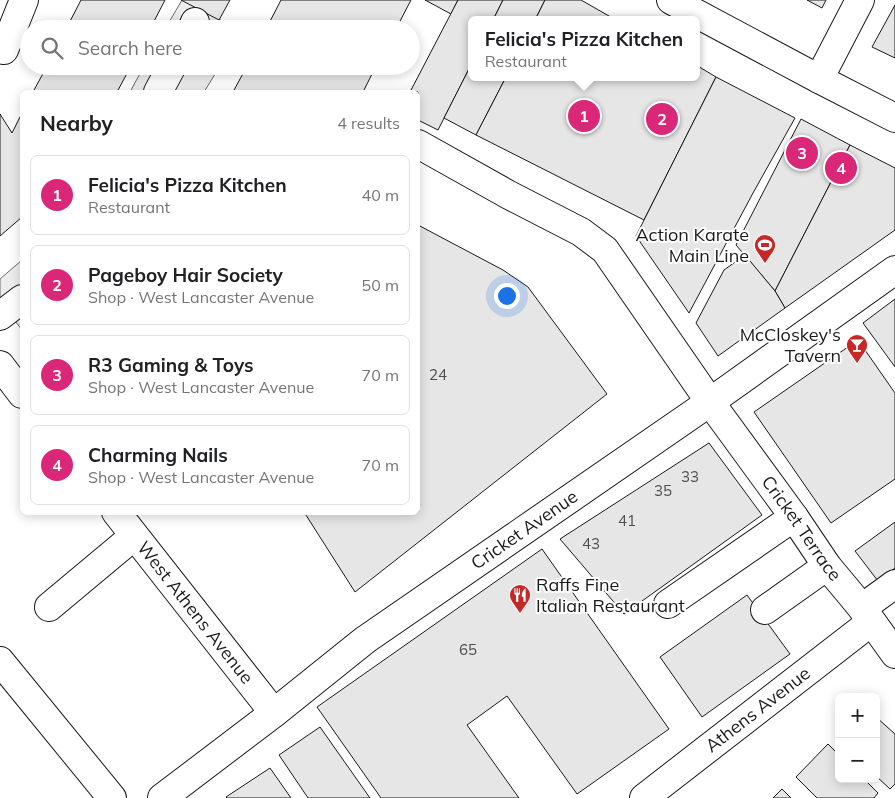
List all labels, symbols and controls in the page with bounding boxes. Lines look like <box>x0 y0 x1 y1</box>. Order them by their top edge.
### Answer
popup <box>468 16 700 81</box>
search box <box>20 20 420 75</box>
text: Felicia's Pizza Kitchen <box>485 27 683 51</box>
icon: search <box>38 34 66 62</box>
text: Search here <box>78 36 182 60</box>
text: Restaurant <box>485 51 567 71</box>
pin: 1 <box>568 97 600 135</box>
pin: 2 <box>646 100 678 138</box>
text: Nearby <box>40 110 113 136</box>
text: 4 results <box>337 113 400 133</box>
pin: 3 <box>786 134 818 172</box>
pin: 4 <box>825 149 857 187</box>
text: Felicia's Pizza Kitchen <box>88 173 287 197</box>
text: 1 <box>52 185 62 205</box>
text: 40 m <box>362 185 399 205</box>
text: Restaurant <box>88 197 170 217</box>
place label: Action Karate Main Line <box>635 223 749 267</box>
sports icon: Action Karate Main Line <box>753 233 777 264</box>
text: Pageboy Hair Society <box>88 263 283 287</box>
text: 2 <box>52 275 62 295</box>
text: 50 m <box>362 275 399 295</box>
your location <box>494 283 520 309</box>
text: Shop · West Lancaster Avenue <box>88 287 314 307</box>
place label: McCloskey's Tavern <box>740 323 841 367</box>
bar icon: McCloskey's Tavern <box>845 333 869 364</box>
text: R3 Gaming & Toys <box>88 353 254 377</box>
text: 3 <box>52 365 62 385</box>
text: 70 m <box>362 365 399 385</box>
house number: 24 <box>429 365 447 384</box>
text: Shop · West Lancaster Avenue <box>88 377 314 397</box>
text: Charming Nails <box>88 443 228 467</box>
text: 4 <box>52 455 62 475</box>
text: 70 m <box>362 455 399 475</box>
text: Shop · West Lancaster Avenue <box>88 467 314 487</box>
house number: 33 <box>681 467 699 486</box>
street label: Cricket Terrace <box>757 471 847 586</box>
house number: 35 <box>654 481 672 500</box>
street label: Cricket Avenue <box>466 485 582 574</box>
house number: 41 <box>618 511 636 530</box>
house number: 43 <box>582 534 600 553</box>
street label: West Athens Avenue <box>132 536 259 688</box>
place label: Raffs Fine Italian Restaurant <box>536 573 685 617</box>
restaurant icon: Raffs Fine Italian Restaurant <box>508 583 532 614</box>
house number: 65 <box>459 640 477 659</box>
street label: Athens Avenue <box>700 661 815 757</box>
map controls <box>835 693 880 783</box>
button: + <box>835 693 880 738</box>
button: − <box>835 738 880 783</box>

